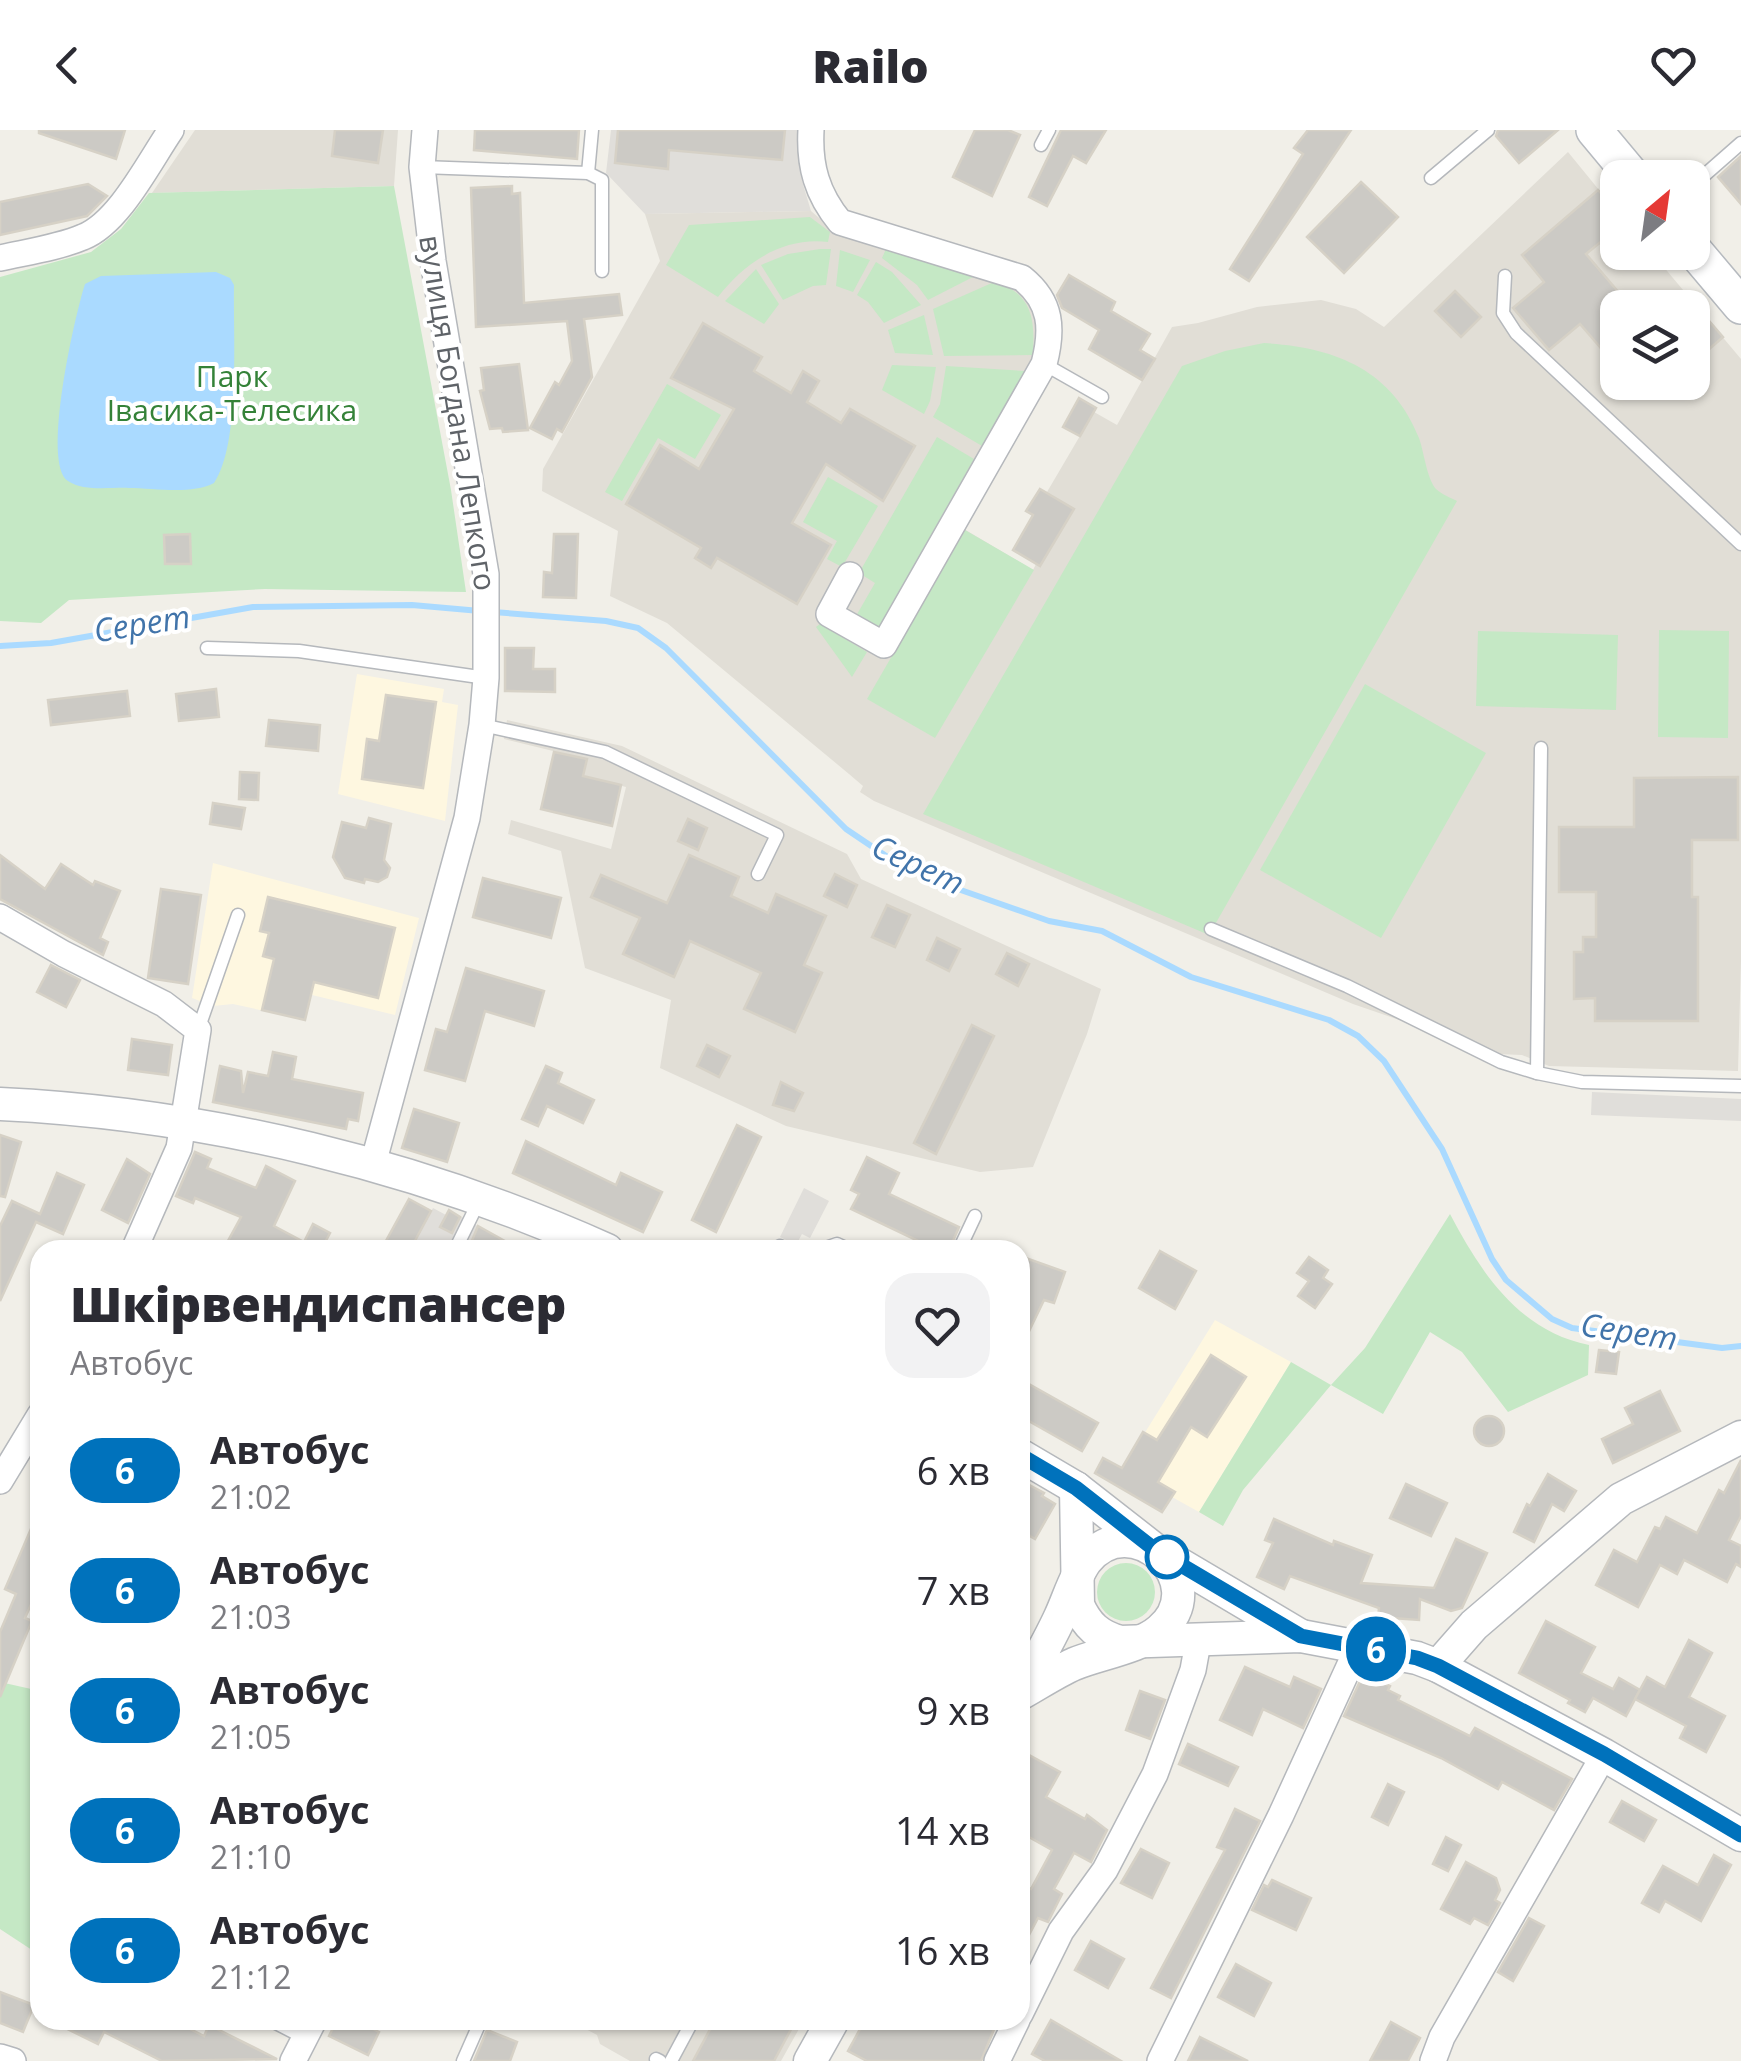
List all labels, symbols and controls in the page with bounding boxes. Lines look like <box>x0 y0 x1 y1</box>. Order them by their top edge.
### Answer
text: Railo <box>812 35 929 96</box>
icon: back <box>40 38 95 93</box>
icon: heart <box>1646 38 1701 93</box>
north arrow <box>1600 160 1710 270</box>
map controls <box>1600 160 1710 400</box>
street label: вулиця Богдана Лепкого <box>410 232 507 593</box>
button: layers <box>1600 290 1710 400</box>
park label: Парк Івасика-Телесика <box>107 355 357 430</box>
water label: Серет <box>90 594 193 651</box>
water label: Серет <box>866 824 972 904</box>
text: Шкірвендиспансер <box>70 1271 566 1336</box>
button: heart <box>885 1273 990 1378</box>
water label: Серет <box>1578 1302 1681 1359</box>
text: Автобус <box>70 1341 193 1384</box>
text: Автобус <box>210 1423 369 1475</box>
text: 6 хв <box>917 1444 990 1496</box>
text: 6 <box>115 1447 135 1494</box>
text: 21:02 <box>210 1475 292 1518</box>
unlabelled marker <box>1146 1536 1188 1578</box>
text: Автобус <box>210 1543 369 1595</box>
text: 7 хв <box>917 1564 990 1616</box>
text: 6 <box>115 1567 135 1614</box>
text: 21:03 <box>210 1595 292 1638</box>
line badge: 6 <box>1344 1616 1408 1682</box>
text: 6 <box>1366 1626 1386 1673</box>
text: Автобус <box>210 1663 369 1715</box>
text: 9 хв <box>917 1684 990 1736</box>
text: 6 <box>115 1687 135 1734</box>
text: 21:05 <box>210 1715 292 1758</box>
text: Автобус <box>210 1783 369 1835</box>
text: 14 хв <box>895 1804 990 1856</box>
text: 6 <box>115 1807 135 1854</box>
text: 21:10 <box>210 1835 292 1878</box>
text: Автобус <box>210 1903 369 1955</box>
text: 16 хв <box>895 1924 990 1976</box>
text: 6 <box>115 1927 135 1974</box>
text: 21:12 <box>210 1955 292 1998</box>

